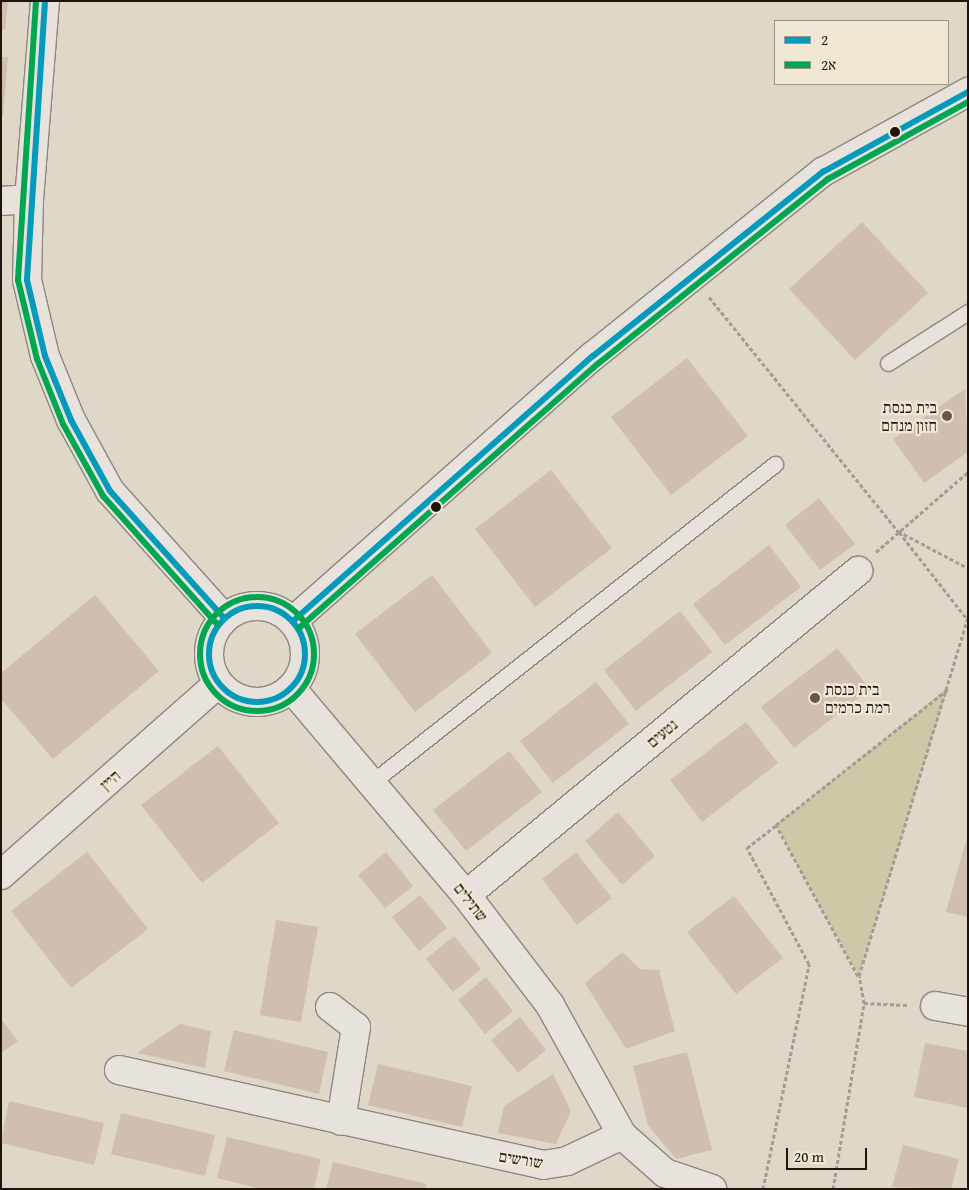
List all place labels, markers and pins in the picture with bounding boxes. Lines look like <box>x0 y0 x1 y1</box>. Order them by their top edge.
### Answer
unlabelled marker <box>890 127 900 137</box>
place label: בית כנסת חזון מנחם <box>881 397 937 435</box>
marker: בית כנסת חזון מנחם <box>941 410 953 422</box>
unlabelled marker <box>431 502 441 512</box>
place label: בית כנסת רמת כרמים <box>825 679 891 717</box>
marker: בית כנסת רמת כרמים <box>809 692 821 704</box>

